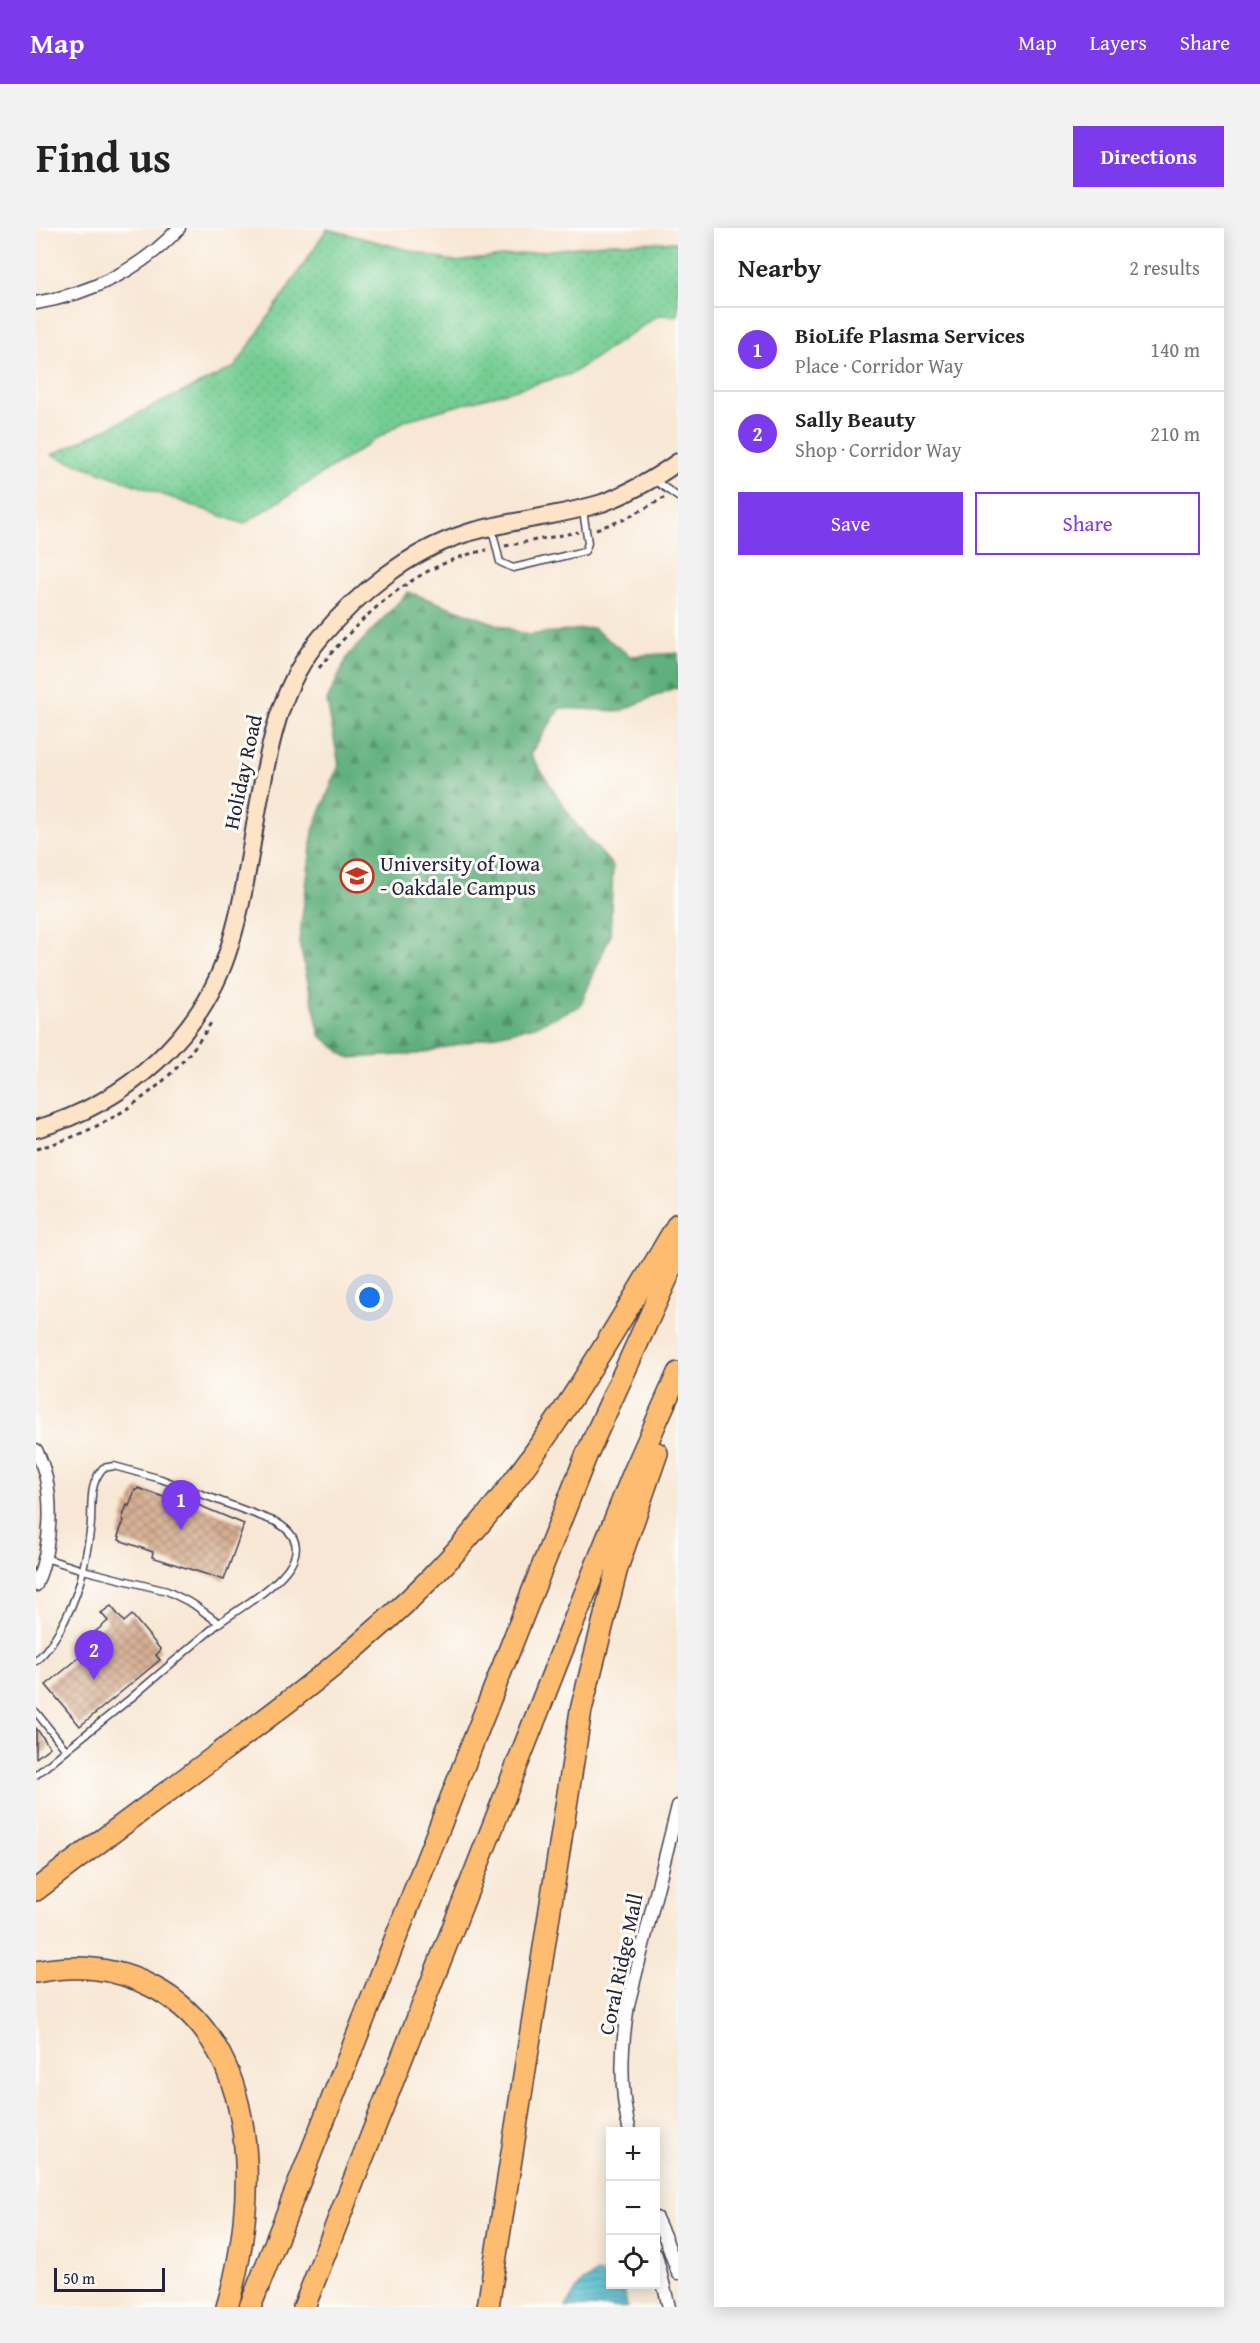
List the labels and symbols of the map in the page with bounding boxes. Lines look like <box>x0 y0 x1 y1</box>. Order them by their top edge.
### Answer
street label: Holiday Road <box>215 711 270 832</box>
place label: University of Iowa - Oakdale Campus <box>380 848 540 903</box>
school or university icon: University of Iowa - Oakdale Campus <box>339 858 375 894</box>
your location <box>355 1283 384 1312</box>
pin: 1 <box>162 1480 200 1530</box>
pin: 2 <box>74 1630 114 1680</box>
street label: Coral Ridge Mall <box>590 1890 651 2038</box>
scale bar <box>54 2265 165 2292</box>

